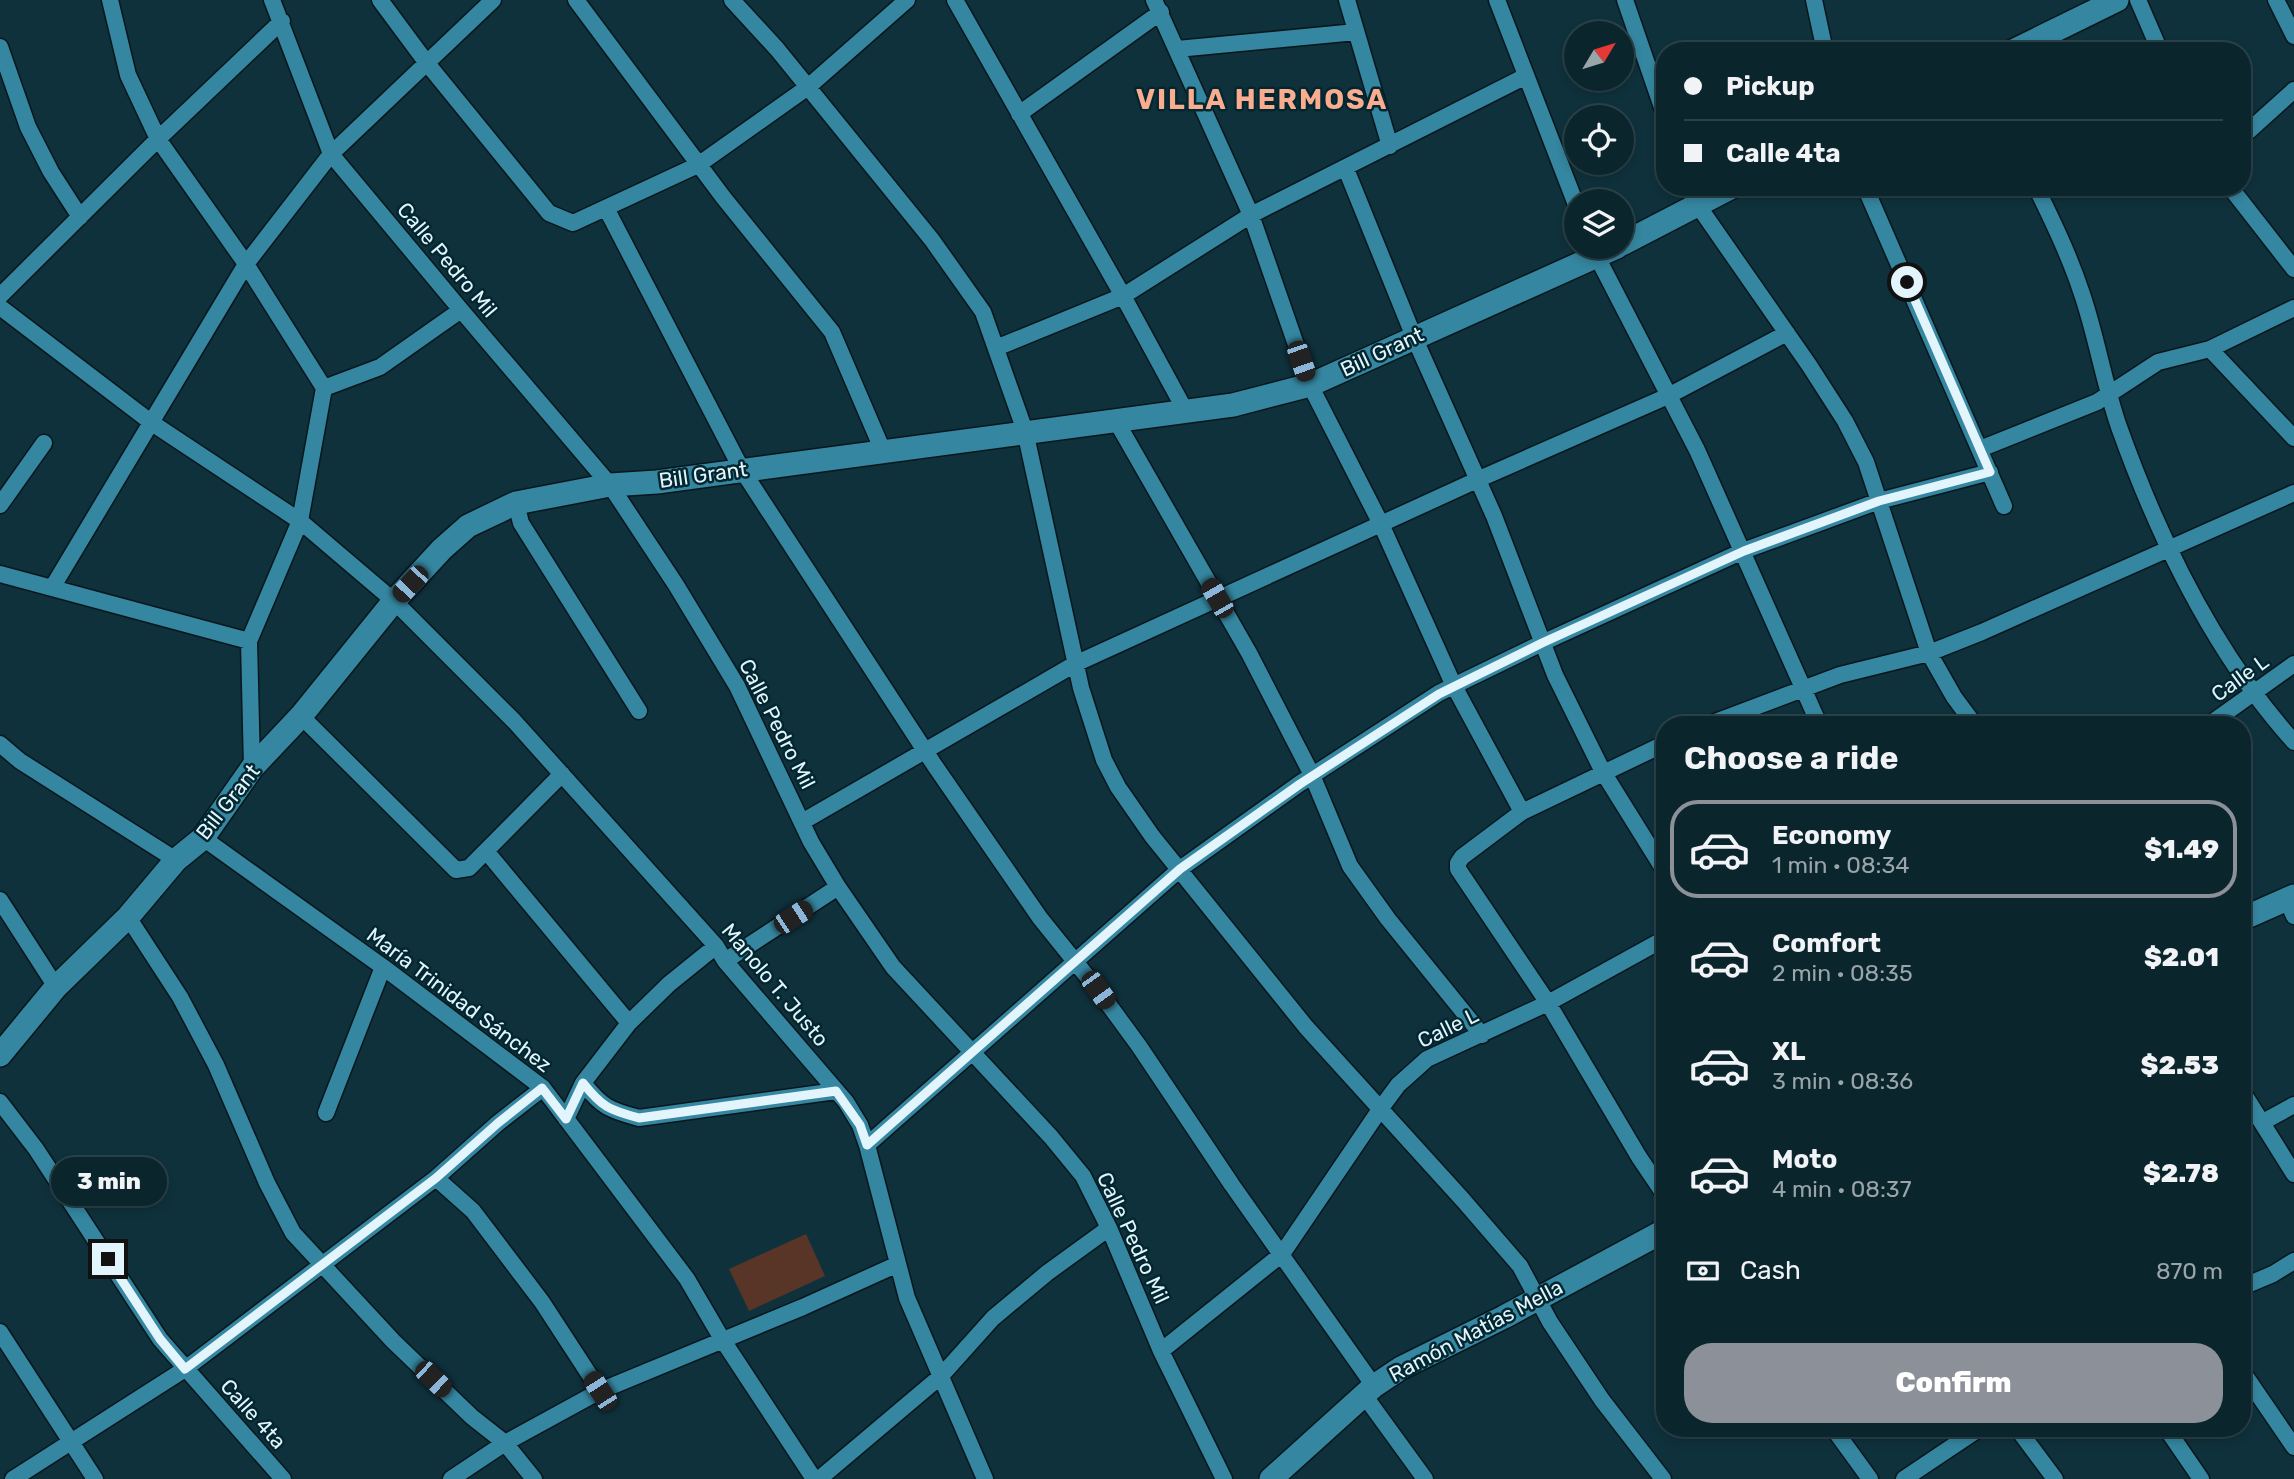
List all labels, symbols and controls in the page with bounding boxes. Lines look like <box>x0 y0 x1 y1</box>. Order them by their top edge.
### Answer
north arrow <box>1564 21 1634 91</box>
map controls <box>1564 21 1634 259</box>
text: Pickup <box>1726 71 1815 102</box>
district label: VILLA HERMOSA <box>1136 83 1388 116</box>
button: locate <box>1564 105 1634 175</box>
text: Calle 4ta <box>1726 138 1841 169</box>
button: layers <box>1564 189 1634 259</box>
street label: Calle Pedro Mil <box>392 197 503 322</box>
route start <box>1891 266 1923 298</box>
street label: Bill Grant <box>1336 321 1427 382</box>
car <box>1285 338 1318 384</box>
street label: Bill Grant <box>657 456 749 493</box>
car <box>388 561 433 607</box>
car <box>1198 575 1237 621</box>
street label: Calle L <box>2206 648 2273 707</box>
street label: Calle Pedro Mil <box>734 655 821 793</box>
text: Choose a ride <box>1684 739 1898 777</box>
street label: Bill Grant <box>190 759 265 844</box>
icon: car <box>1688 818 1751 881</box>
text: Economy <box>1772 820 1891 851</box>
text: $1.49 <box>2144 834 2219 865</box>
text: 1 min · 08:34 <box>1772 851 1910 879</box>
car <box>770 897 817 937</box>
street label: Manolo T. Justo <box>717 918 834 1051</box>
street label: María Trinidad Sánchez <box>362 922 557 1077</box>
icon: car <box>1688 926 1751 989</box>
text: Comfort <box>1772 928 1881 959</box>
text: $2.01 <box>2144 942 2219 973</box>
text: 2 min · 08:35 <box>1772 959 1913 987</box>
car <box>1078 967 1119 1013</box>
street label: Calle L <box>1413 1002 1482 1053</box>
icon: car <box>1688 1034 1751 1097</box>
text: XL <box>1772 1036 1805 1067</box>
text: $2.53 <box>2141 1050 2219 1081</box>
text: 3 min · 08:36 <box>1772 1067 1913 1095</box>
icon: car <box>1688 1142 1751 1205</box>
text: Moto <box>1772 1144 1837 1175</box>
callout: 3 min <box>50 1158 166 1206</box>
text: $2.78 <box>2143 1158 2219 1189</box>
text: 3 min <box>77 1167 141 1195</box>
street label: Calle Pedro Mil <box>1092 1168 1175 1307</box>
text: 4 min · 08:37 <box>1772 1175 1911 1203</box>
route end <box>92 1243 124 1275</box>
icon: cash <box>1684 1252 1722 1290</box>
text: Cash <box>1740 1255 1801 1286</box>
text: 870 m <box>2156 1257 2223 1285</box>
street label: Ramón Matías Mella <box>1385 1274 1567 1387</box>
button: Confirm <box>1684 1343 2223 1423</box>
car <box>411 1357 456 1401</box>
car <box>580 1368 621 1414</box>
street label: Calle 4ta <box>215 1374 291 1454</box>

